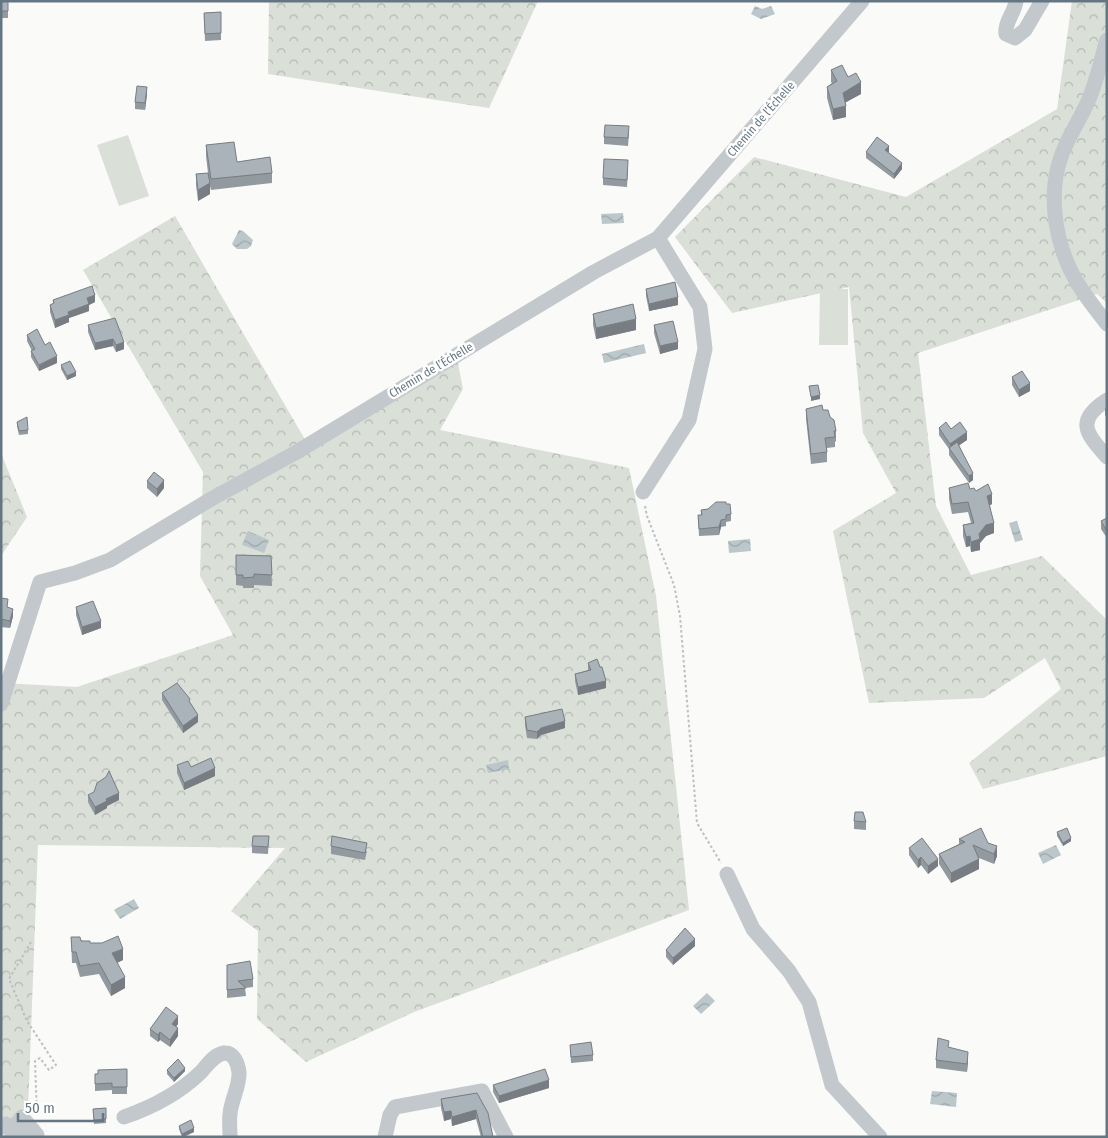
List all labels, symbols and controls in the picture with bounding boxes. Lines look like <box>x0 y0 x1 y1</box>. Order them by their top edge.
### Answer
street label: Chemin de l’Échelle <box>724 78 798 160</box>
street label: Chemin de l’Échelle <box>386 339 476 401</box>
scale bar <box>18 1090 102 1122</box>
text: 50 m <box>25 1099 55 1117</box>

